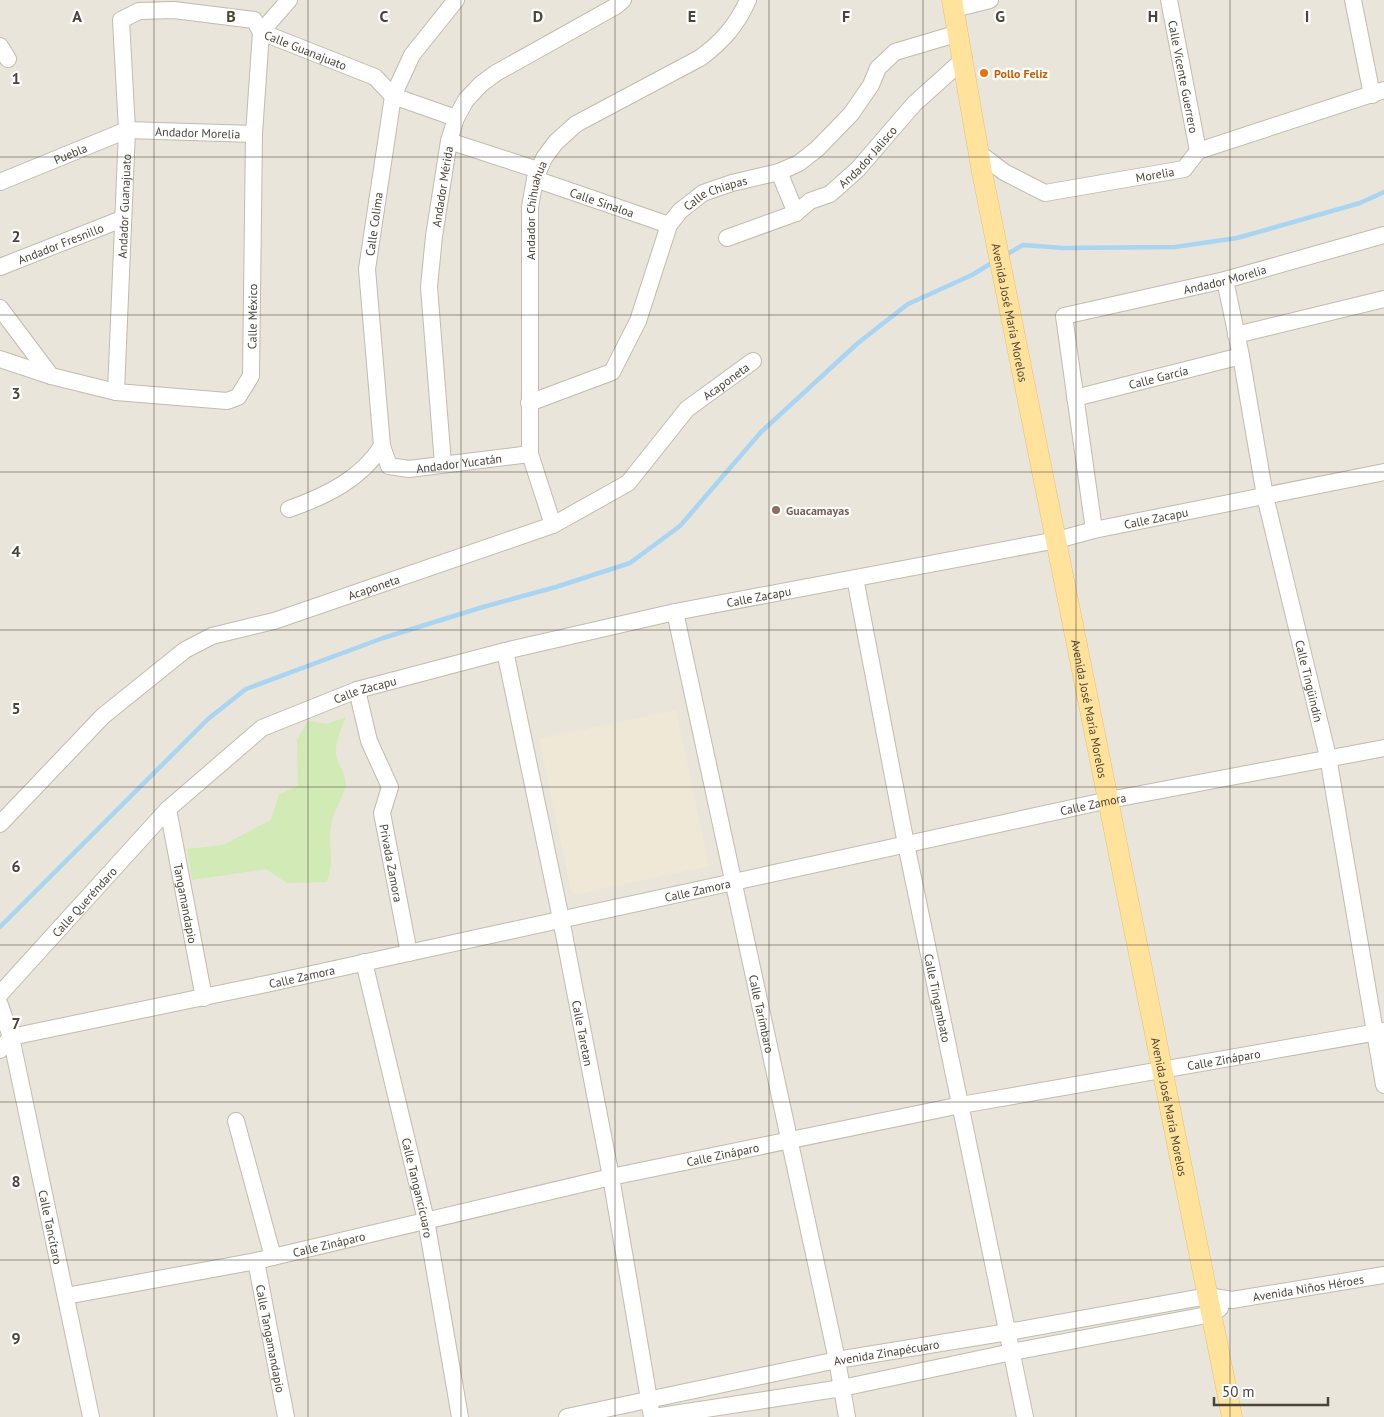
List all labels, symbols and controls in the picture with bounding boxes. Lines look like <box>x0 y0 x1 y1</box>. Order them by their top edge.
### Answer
text: A <box>72 6 82 26</box>
text: B <box>226 6 236 26</box>
text: C <box>380 6 389 26</box>
text: D <box>533 6 543 26</box>
text: E <box>688 6 696 26</box>
text: F <box>842 6 850 26</box>
text: G <box>995 6 1005 26</box>
text: H <box>1148 6 1158 26</box>
text: I <box>1305 6 1309 26</box>
street label: Calle Vicente Guerrero <box>1166 19 1202 134</box>
street label: Calle Guanajuato <box>262 27 349 73</box>
place label: Pollo Feliz <box>994 66 1048 81</box>
marker: Pollo Feliz <box>978 67 990 79</box>
text: 1 <box>11 68 21 88</box>
street label: Andador Jalisco <box>835 122 900 191</box>
street label: Andador Morelia <box>155 123 241 141</box>
street label: Puebla <box>51 140 89 167</box>
street label: Andador Mérida <box>428 145 456 228</box>
street label: Andador Guanajuato <box>114 154 133 259</box>
street label: Andador Chihuahua <box>523 158 550 260</box>
street label: Morelia <box>1135 163 1175 185</box>
street label: Calle Chiapas <box>680 172 748 213</box>
street label: Calle Sinaloa <box>568 184 636 220</box>
street label: Calle Colima <box>362 191 386 257</box>
street label: Andador Fresnillo <box>15 220 106 267</box>
text: 2 <box>11 226 21 246</box>
street label: Avenida José María Morelos <box>989 242 1031 383</box>
street label: Andador Morelia <box>1182 261 1268 297</box>
street label: Calle México <box>244 284 260 349</box>
street label: Acaponeta <box>699 359 752 403</box>
street label: Calle García <box>1127 362 1190 392</box>
text: 3 <box>11 383 21 403</box>
street label: Andador Yucatán <box>415 450 503 476</box>
place label: Guacamayas <box>786 503 849 518</box>
marker: Guacamayas <box>770 504 782 516</box>
street label: Calle Zacapu <box>1122 504 1189 531</box>
text: 4 <box>11 541 21 561</box>
street label: Acaponeta <box>346 571 402 603</box>
street label: Calle Zacapu <box>725 583 792 610</box>
street label: Avenida José María Morelos <box>1069 638 1111 779</box>
street label: Calle Tingüindín <box>1292 638 1327 724</box>
street label: Calle Zacapu <box>331 672 398 706</box>
text: 5 <box>11 698 21 718</box>
street label: Calle Zamora <box>1059 789 1127 818</box>
street label: Privada Zamora <box>377 823 406 903</box>
text: 6 <box>11 856 21 876</box>
street label: Tangamandapio <box>171 862 201 945</box>
street label: Calle Queréndaro <box>48 863 120 940</box>
street label: Calle Zamora <box>663 875 732 904</box>
street label: Calle Tingambato <box>921 952 954 1043</box>
street label: Calle Zamora <box>267 962 336 991</box>
street label: Calle Tarímbaro <box>746 973 778 1054</box>
street label: Calle Taretan <box>569 999 597 1067</box>
text: 7 <box>11 1013 21 1033</box>
street label: Avenida José María Morelos <box>1148 1036 1191 1177</box>
street label: Calle Zináparo <box>1186 1045 1261 1073</box>
street label: Calle Tangancícuaro <box>399 1136 436 1239</box>
street label: Calle Zináparo <box>685 1139 760 1169</box>
text: 8 <box>11 1171 21 1191</box>
street label: Calle Tancítaro <box>36 1188 66 1266</box>
street label: Calle Zináparo <box>291 1228 367 1260</box>
street label: Avenida Niños Héroes <box>1252 1271 1365 1304</box>
street label: Calle Tangamandapio <box>253 1283 289 1394</box>
text: 9 <box>11 1328 21 1348</box>
street label: Avenida Zinapécuaro <box>833 1336 940 1368</box>
scale bar <box>1214 1374 1328 1406</box>
text: 50 m <box>1222 1382 1255 1401</box>

